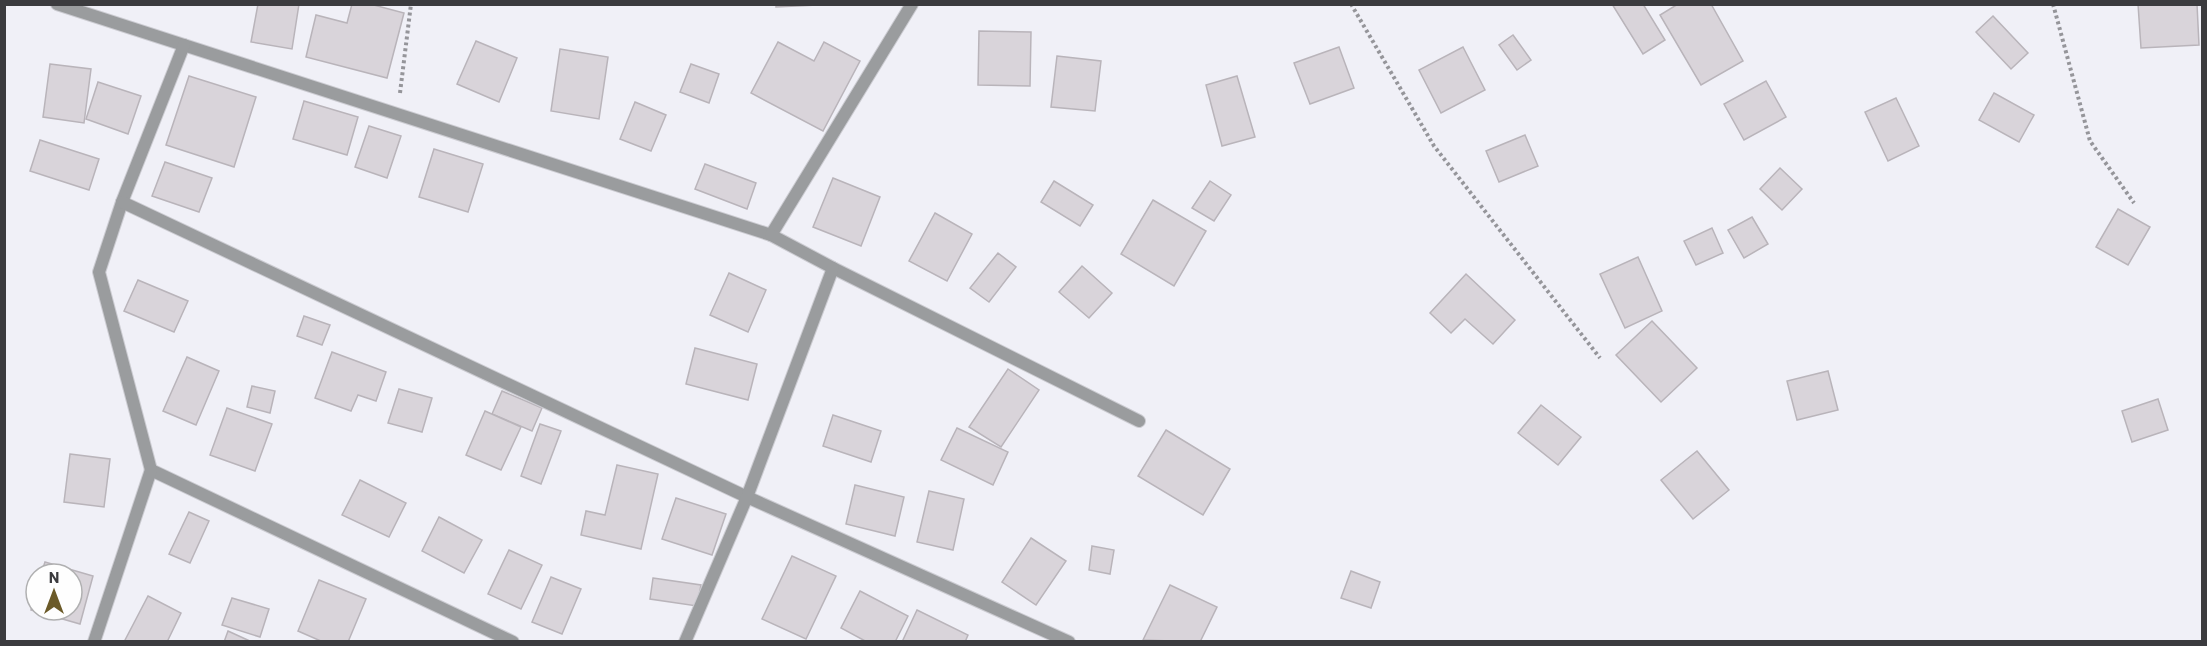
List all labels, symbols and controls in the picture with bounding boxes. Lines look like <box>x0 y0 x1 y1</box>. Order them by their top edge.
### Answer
north arrow <box>24 562 84 622</box>
text: N <box>49 567 59 586</box>

